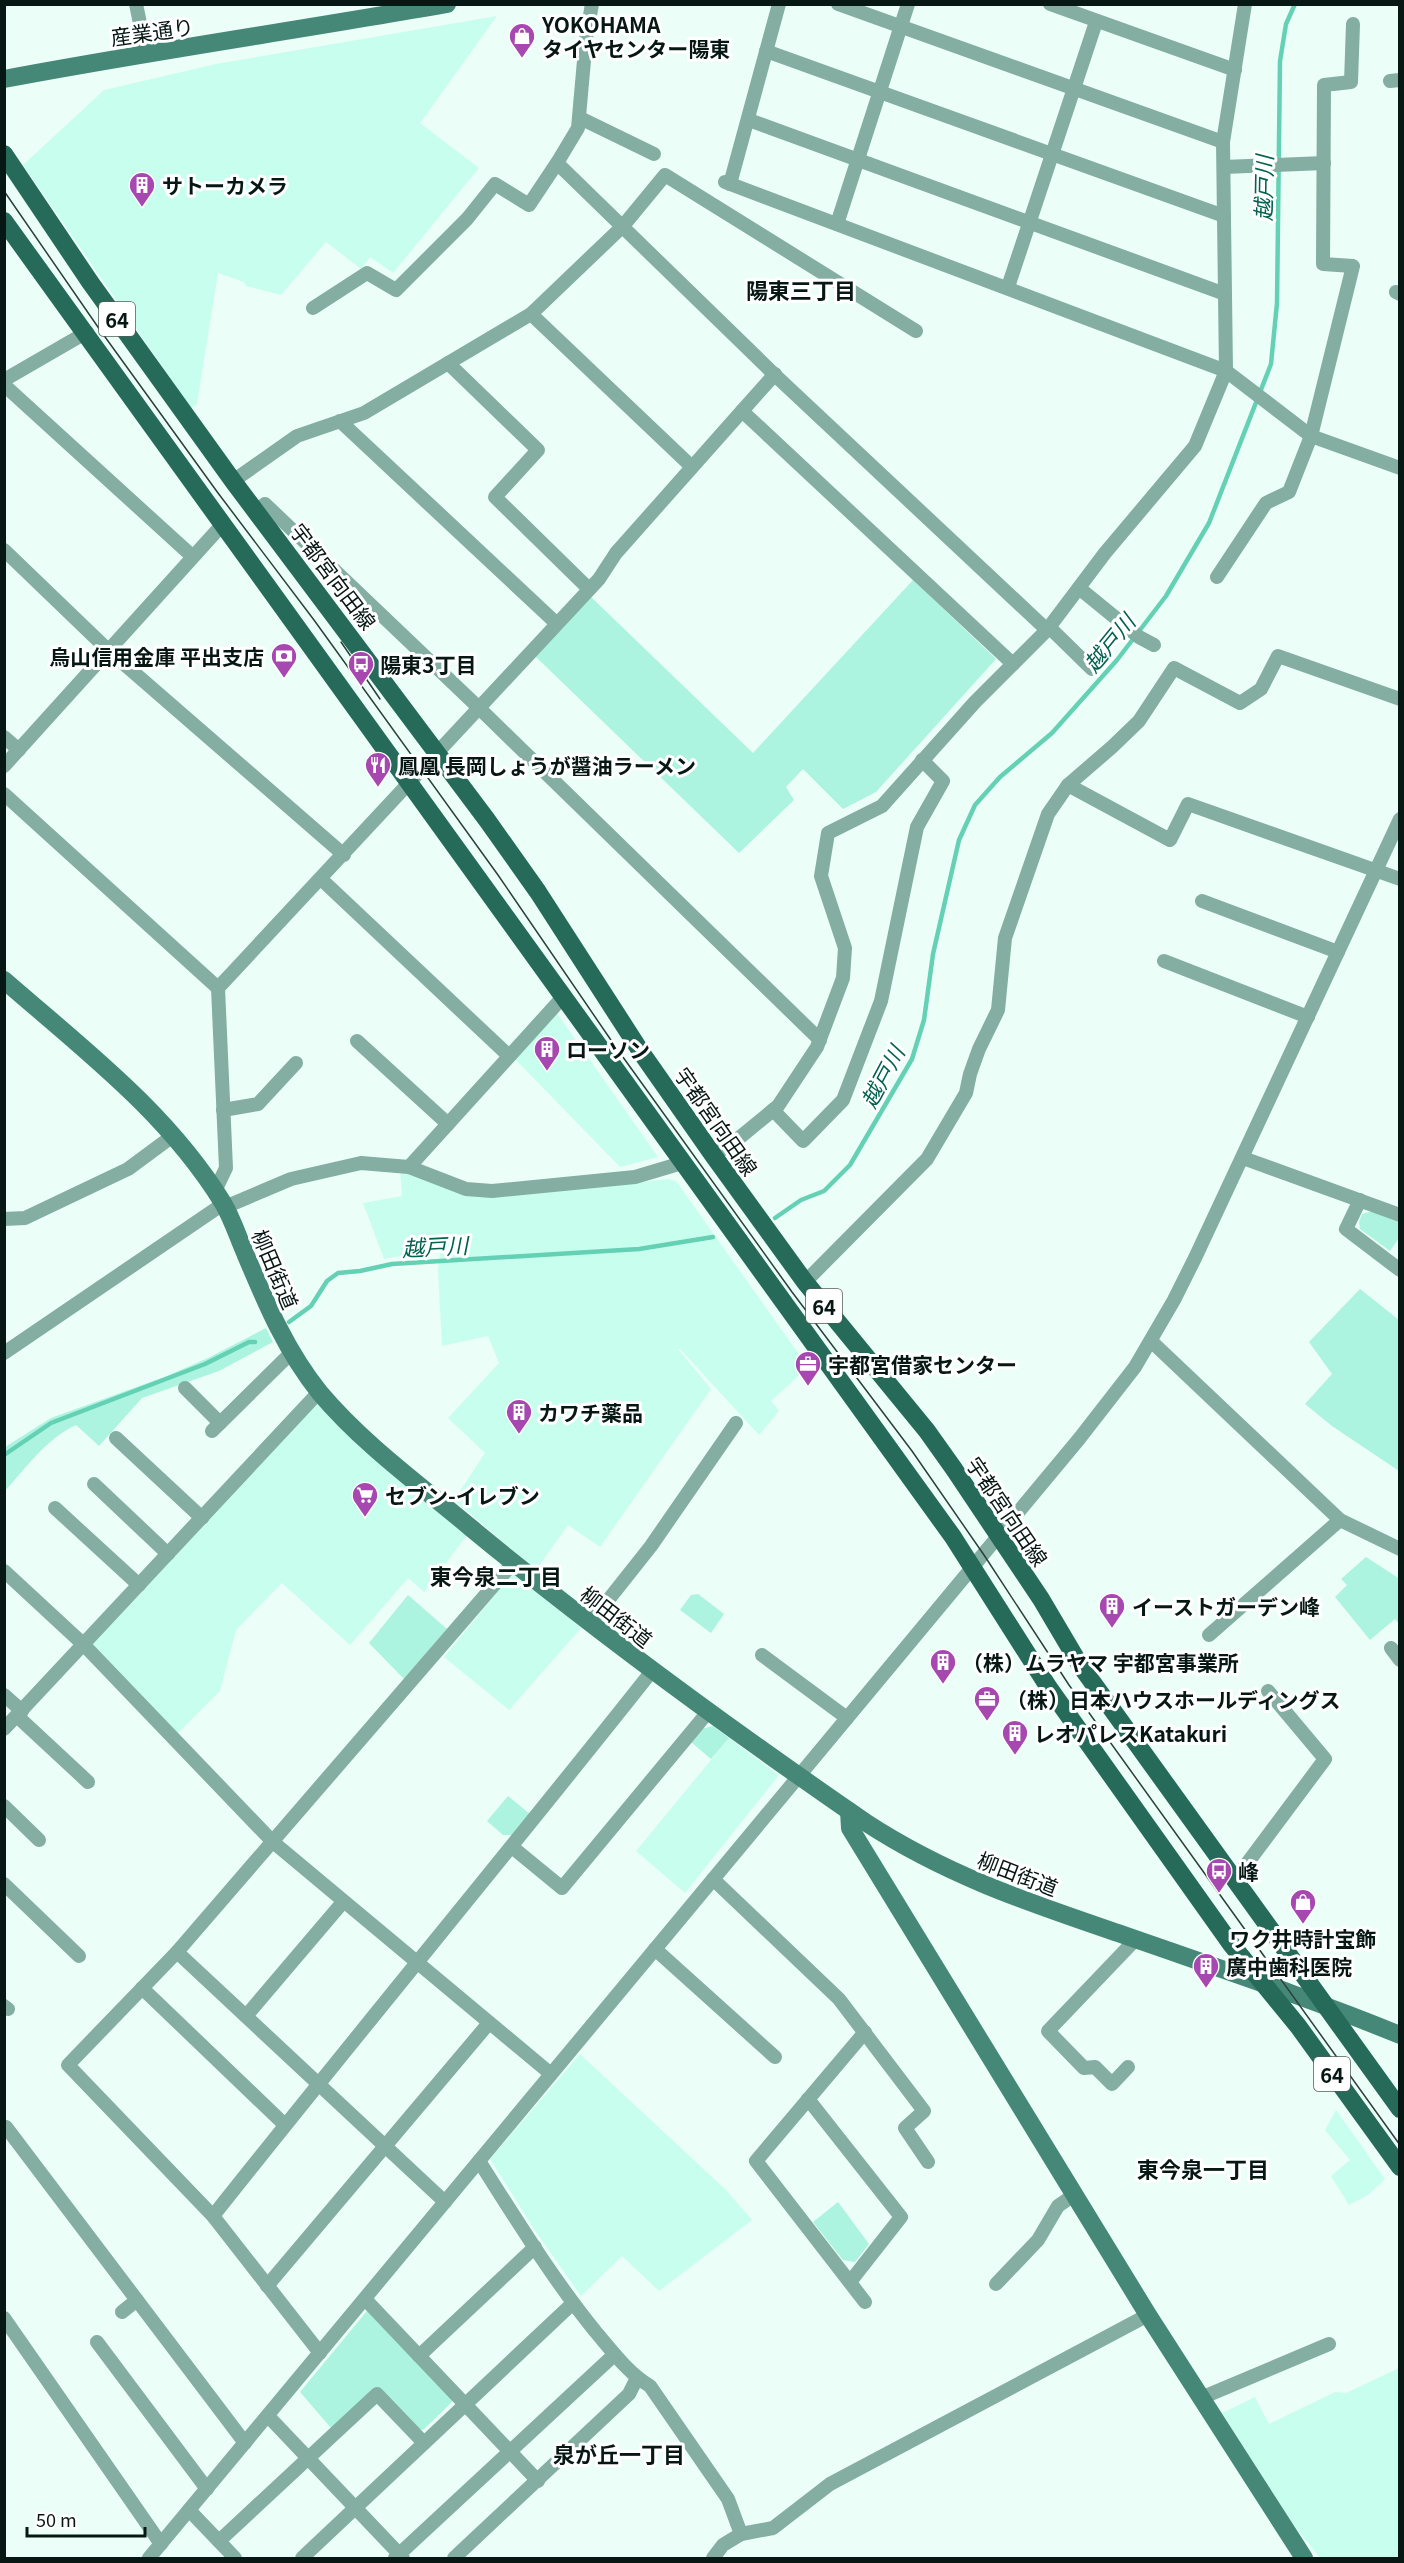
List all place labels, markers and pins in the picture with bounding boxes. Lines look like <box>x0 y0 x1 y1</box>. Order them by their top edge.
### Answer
place label: YOKOHAMA タイヤセンター陽東 <box>541 9 730 63</box>
shop icon: YOKOHAMA タイヤセンター陽東 <box>507 21 537 59</box>
building icon: サトーカメラ <box>127 170 157 208</box>
place label: サトーカメラ <box>162 170 288 200</box>
place label: 烏山信用金庫 平出支店 <box>49 641 264 671</box>
bank icon: 烏山信用金庫 平出支店 <box>269 641 299 679</box>
bus stop icon: 陽東3丁目 <box>346 649 376 687</box>
place label: 陽東3丁目 <box>380 649 476 679</box>
restaurant icon: 鳳凰 長岡しょうが醤油ラーメン <box>363 750 393 788</box>
place label: 鳳凰 長岡しょうが醤油ラーメン <box>398 750 696 780</box>
building icon: ローソン <box>532 1034 562 1072</box>
place label: ローソン <box>566 1034 650 1064</box>
office icon: 宇都宮借家センター <box>793 1349 823 1387</box>
place label: 宇都宮借家センター <box>828 1349 1017 1379</box>
building icon: カワチ薬品 <box>504 1397 534 1435</box>
place label: カワチ薬品 <box>538 1397 643 1427</box>
supermarket icon: セブン-イレブン <box>350 1480 380 1518</box>
place label: セブン-イレブン <box>385 1480 540 1510</box>
building icon: イーストガーデン峰 <box>1097 1591 1127 1629</box>
place label: イーストガーデン峰 <box>1132 1591 1320 1621</box>
building icon: （株）ムラヤマ 宇都宮事業所 <box>928 1647 958 1685</box>
place label: （株）ムラヤマ 宇都宮事業所 <box>962 1647 1239 1677</box>
office icon: （株）日本ハウスホールディングス <box>972 1684 1002 1722</box>
place label: （株）日本ハウスホールディングス <box>1006 1684 1341 1714</box>
building icon: レオパレスKatakuri <box>1000 1718 1030 1756</box>
place label: レオパレスKatakuri <box>1034 1718 1227 1748</box>
bus stop icon: 峰 <box>1204 1856 1234 1894</box>
place label: 峰 <box>1238 1856 1259 1886</box>
shop icon: ワク井時計宝飾 <box>1288 1887 1318 1925</box>
place label: ワク井時計宝飾 <box>1230 1923 1377 1953</box>
building icon: 廣中歯科医院 <box>1191 1951 1221 1989</box>
place label: 廣中歯科医院 <box>1226 1951 1352 1981</box>

